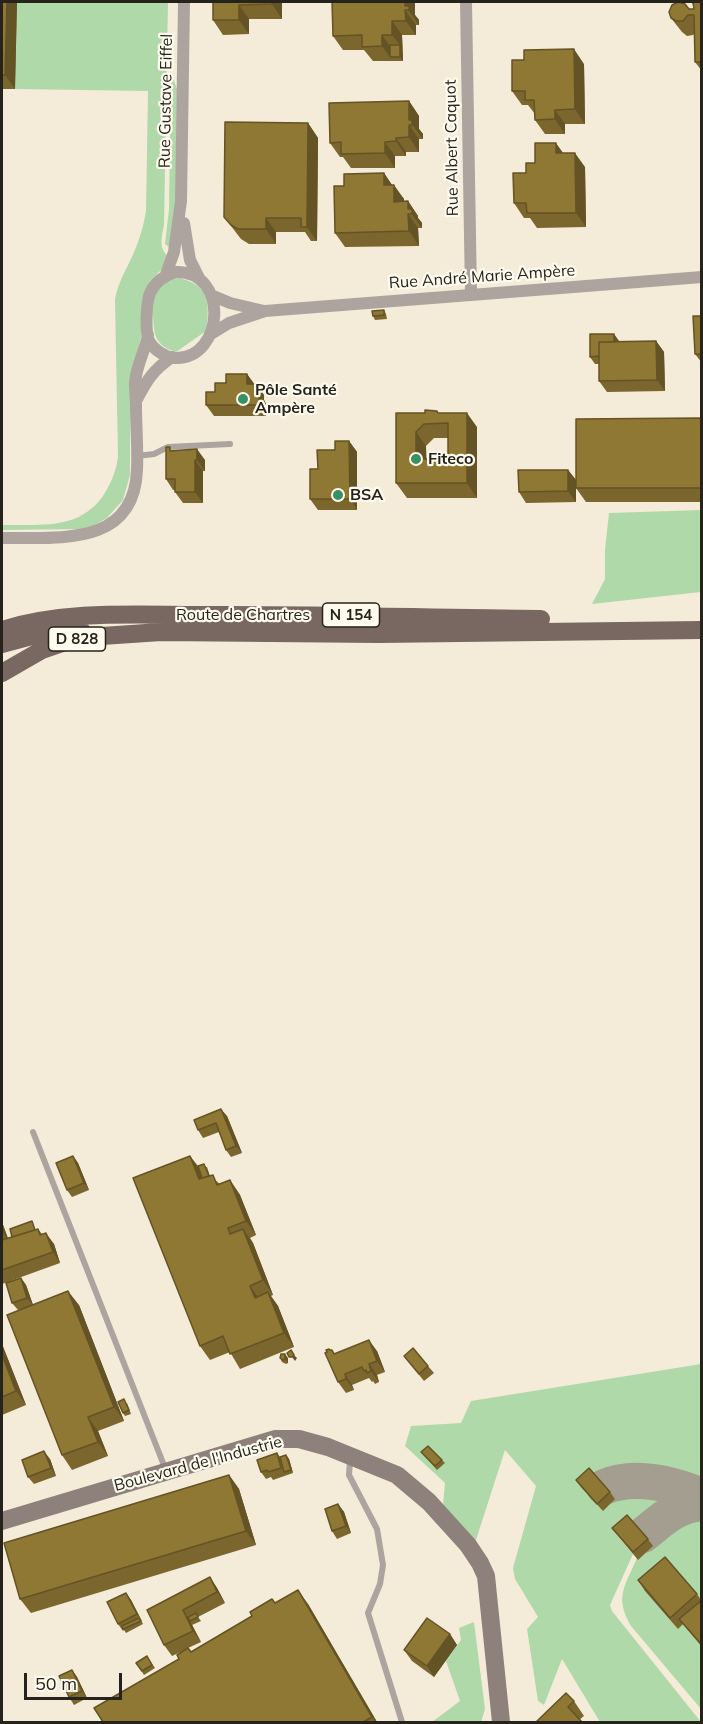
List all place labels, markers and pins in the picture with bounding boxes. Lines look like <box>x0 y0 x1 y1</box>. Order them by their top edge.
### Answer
place label: Pôle Santé Ampère <box>255 380 337 418</box>
marker: Pôle Santé Ampère <box>236 392 250 406</box>
place label: Fiteco <box>428 449 473 469</box>
marker: Fiteco <box>409 452 423 466</box>
place label: BSA <box>350 485 383 505</box>
marker: BSA <box>331 488 345 502</box>

